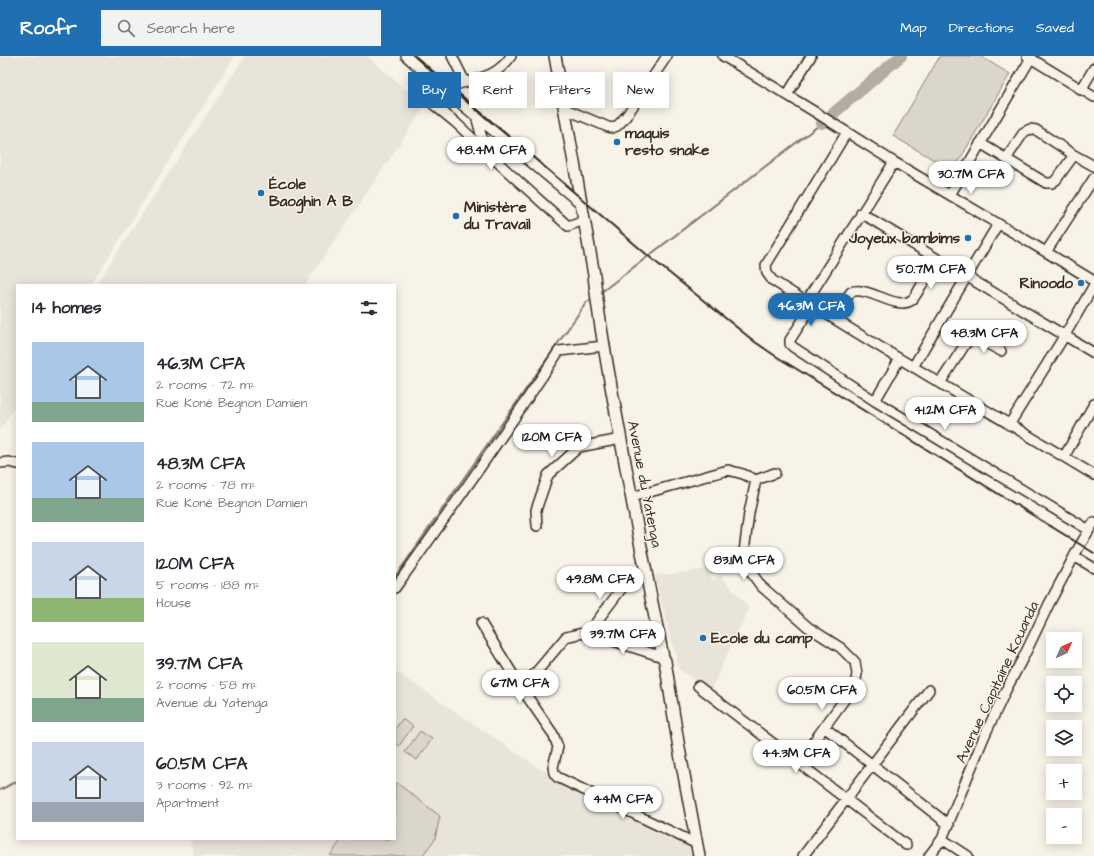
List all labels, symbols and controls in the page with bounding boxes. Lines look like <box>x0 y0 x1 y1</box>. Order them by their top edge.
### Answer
search box <box>101 10 381 46</box>
text: Roofr <box>20 15 77 42</box>
icon: search <box>115 17 137 39</box>
text: Search here <box>147 18 235 39</box>
text: Map <box>900 18 927 38</box>
text: Directions <box>949 18 1014 38</box>
text: Saved <box>1036 18 1074 38</box>
chip: Buy <box>408 72 461 108</box>
chip: Rent <box>469 72 527 108</box>
chip: Filters <box>535 72 605 108</box>
chip: New <box>613 72 669 108</box>
place label: maquis resto snake <box>625 123 709 161</box>
pin: 48.4M CFA <box>445 137 537 171</box>
marker: maquis resto snake <box>612 137 622 147</box>
text: 48.4M CFA <box>456 141 526 159</box>
pin: 30.7M CFA <box>925 161 1017 195</box>
text: 30.7M CFA <box>937 165 1005 183</box>
place label: École Baoghin A B <box>269 174 353 214</box>
marker: École Baoghin A B <box>256 188 266 198</box>
place label: Ministère du Travail <box>463 197 531 235</box>
marker: Ministère du Travail <box>451 211 461 221</box>
place label: Joyeux bambims <box>848 228 960 250</box>
marker: Joyeux bambims <box>963 233 973 243</box>
pin: 50.7M CFA <box>885 256 977 290</box>
text: 50.7M CFA <box>896 260 966 278</box>
place label: Rinoodo <box>1020 273 1074 294</box>
marker: Rinoodo <box>1076 278 1086 288</box>
pin: 46.3M CFA <box>765 293 857 327</box>
text: 14 homes <box>32 296 102 320</box>
icon: filters <box>358 297 380 319</box>
text: 46.3M CFA <box>777 297 845 315</box>
pin: 48.3M CFA <box>938 320 1030 354</box>
text: 48.3M CFA <box>950 324 1018 342</box>
text: 46.3M CFA <box>156 352 245 376</box>
icon: home <box>64 358 112 406</box>
text: 2 rooms · 72 m² <box>156 376 255 394</box>
text: Rue Koné Begnon Damien <box>156 394 307 412</box>
pin: 41.2M CFA <box>899 397 991 431</box>
text: 41.2M CFA <box>914 401 976 419</box>
street label: Avenue du Yatenga <box>621 419 667 550</box>
pin: 120M CFA <box>511 424 593 458</box>
text: 120M CFA <box>522 428 582 446</box>
text: 48.3M CFA <box>156 452 245 476</box>
icon: home <box>64 458 112 506</box>
text: 2 rooms · 78 m² <box>156 476 256 494</box>
text: Rue Koné Begnon Damien <box>156 494 307 512</box>
pin: 83.1M CFA <box>698 547 790 581</box>
text: 83.1M CFA <box>713 551 775 569</box>
text: 120M CFA <box>156 552 234 576</box>
icon: home <box>64 558 112 606</box>
pin: 49.8M CFA <box>554 566 646 600</box>
text: 49.8M CFA <box>566 570 635 588</box>
text: 5 rooms · 188 m² <box>156 576 260 594</box>
text: House <box>156 594 191 612</box>
street label: Avenue Capitaine Kouanda <box>951 597 1044 767</box>
pin: 39.7M CFA <box>577 621 669 655</box>
text: 39.7M CFA <box>590 625 656 643</box>
place label: Ecole du camp <box>711 628 813 649</box>
north arrow <box>1046 632 1082 668</box>
map controls <box>1046 632 1082 844</box>
marker: Ecole du camp <box>698 633 708 643</box>
text: 39.7M CFA <box>156 652 243 676</box>
icon: home <box>64 658 112 706</box>
pin: 67M CFA <box>483 670 557 704</box>
text: 67M CFA <box>491 674 549 692</box>
text: 2 rooms · 58 m² <box>156 676 257 694</box>
button: locate <box>1046 676 1082 712</box>
pin: 60.5M CFA <box>776 677 868 711</box>
text: 60.5M CFA <box>787 681 857 699</box>
text: Avenue du Yatenga <box>156 694 268 712</box>
button: layers <box>1046 720 1082 756</box>
pin: 44.3M CFA <box>750 740 842 774</box>
text: 44.3M CFA <box>762 744 830 762</box>
text: 60.5M CFA <box>156 752 247 776</box>
icon: home <box>64 758 112 806</box>
button: + <box>1046 764 1082 800</box>
text: 3 rooms · 92 m² <box>156 776 254 794</box>
pin: 44M CFA <box>586 786 660 820</box>
text: 44M CFA <box>593 790 653 808</box>
text: Apartment <box>156 794 220 812</box>
button: − <box>1046 808 1082 844</box>

